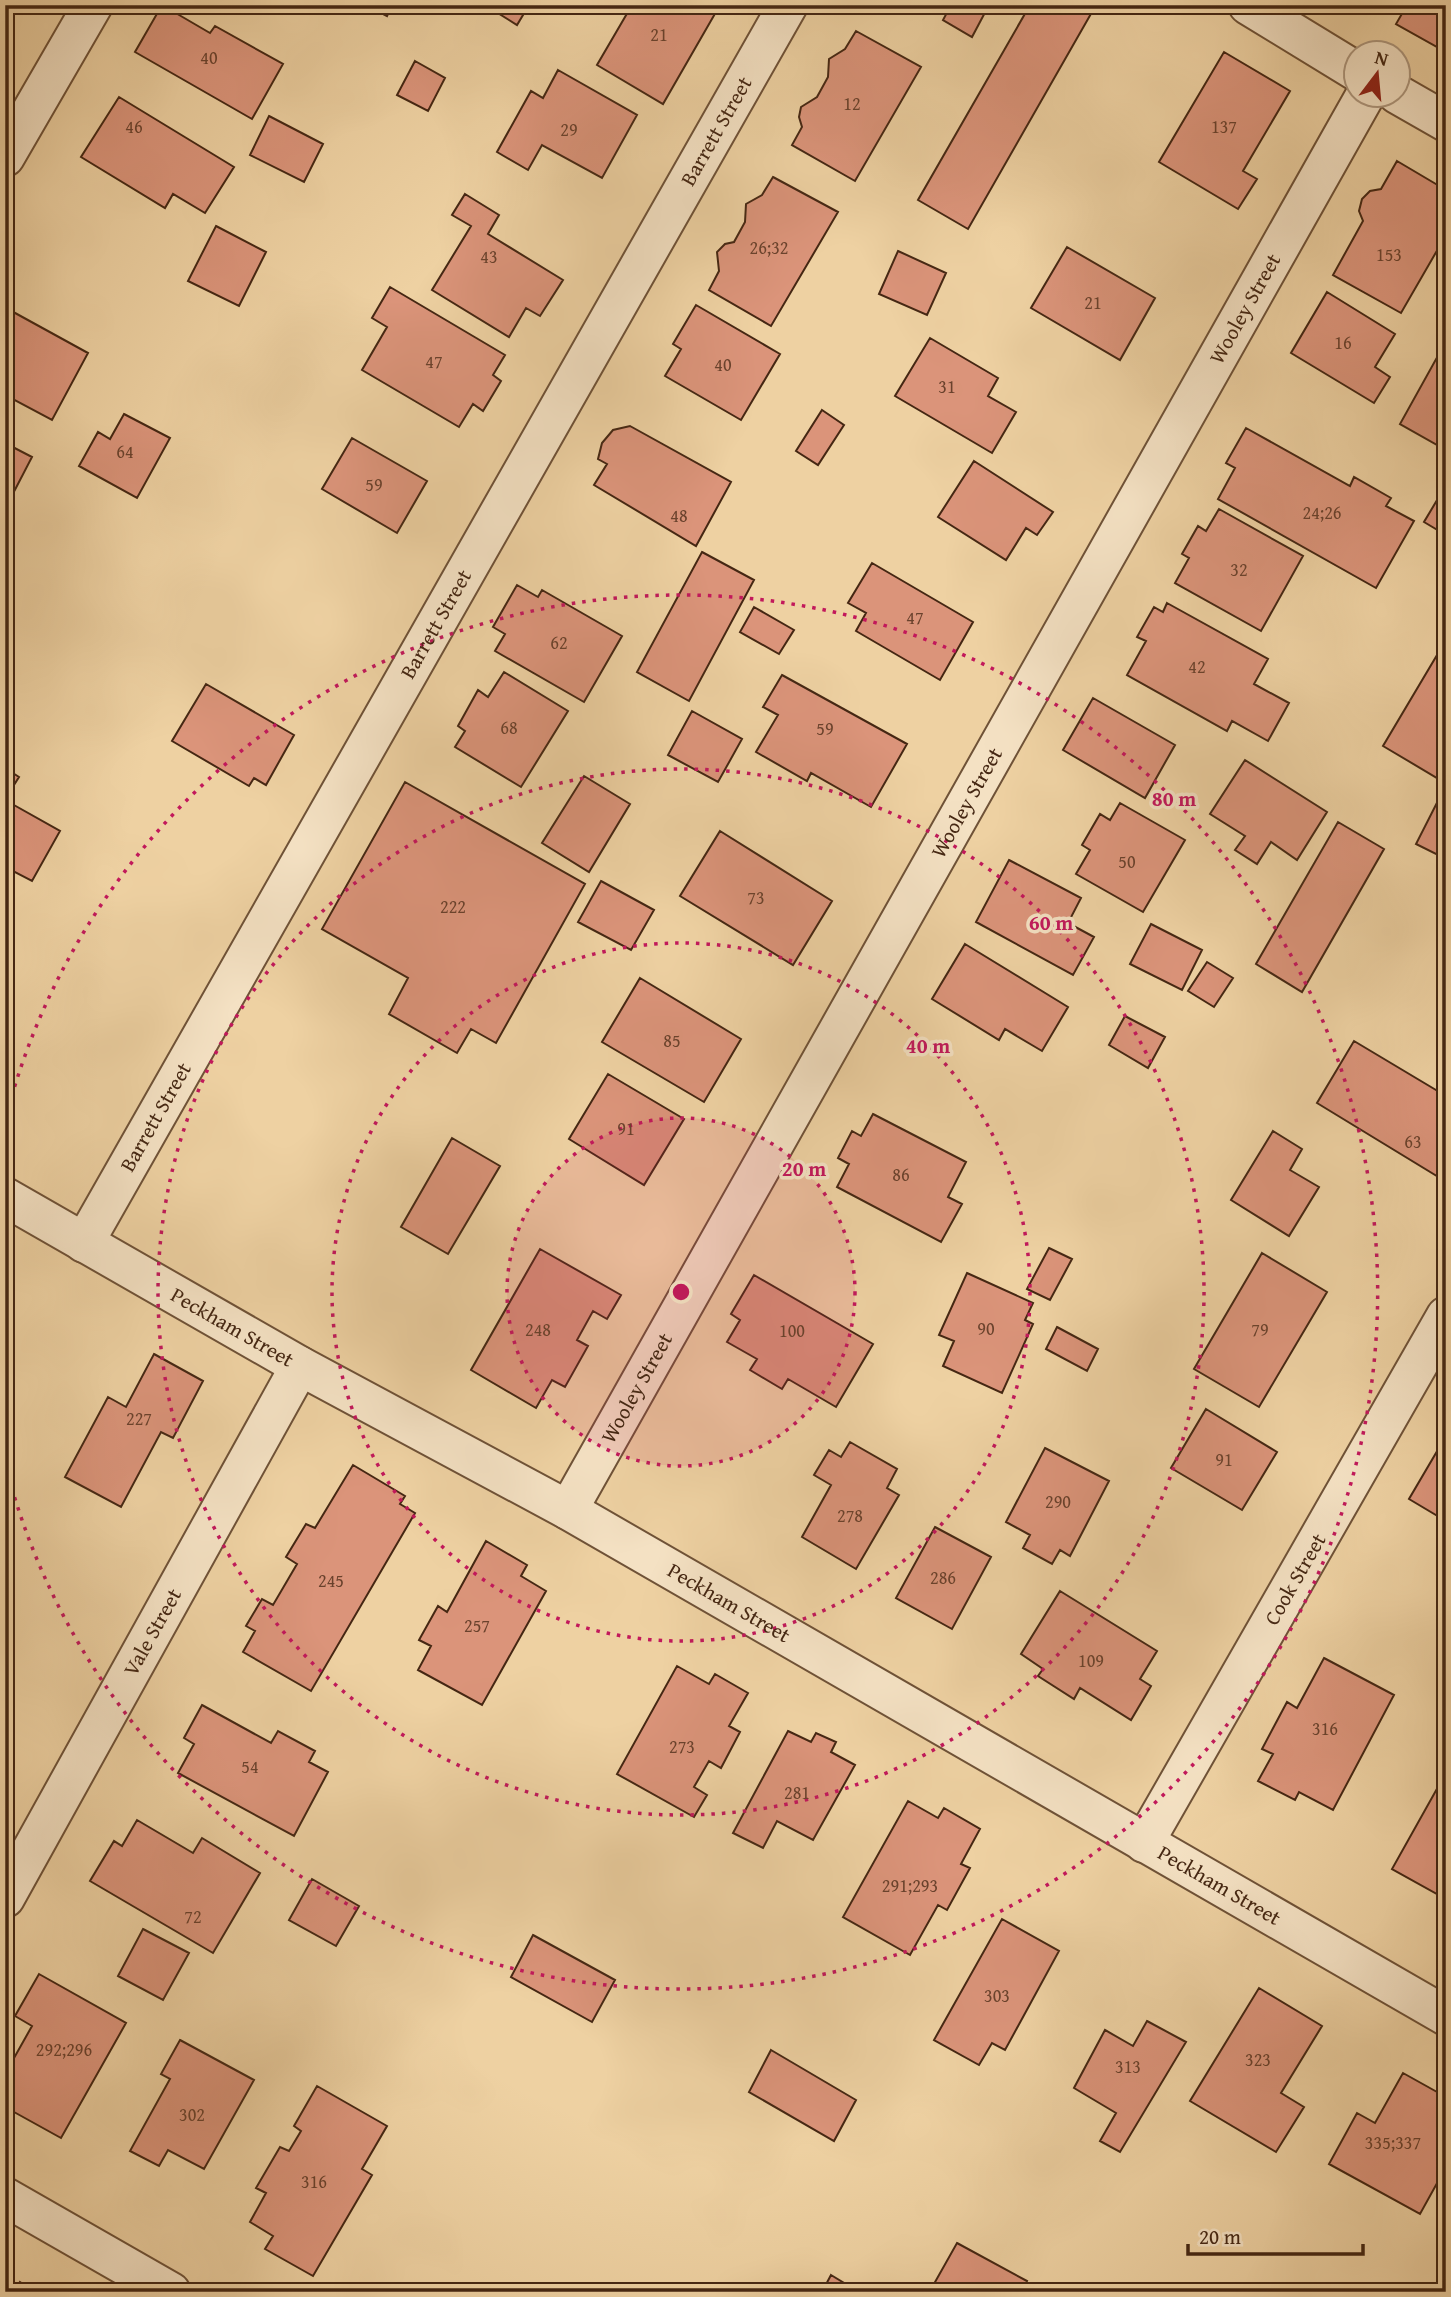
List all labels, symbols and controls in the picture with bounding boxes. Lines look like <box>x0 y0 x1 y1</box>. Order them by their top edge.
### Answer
house number: 21 <box>650 21 668 48</box>
north arrow <box>1342 38 1412 108</box>
text: N <box>1372 42 1392 73</box>
house number: 40 <box>200 44 218 71</box>
street label: Barrett Street <box>672 70 760 191</box>
house number: 12 <box>843 90 861 117</box>
house number: 46 <box>125 113 143 140</box>
house number: 137 <box>1211 113 1237 140</box>
house number: 29 <box>560 116 578 143</box>
house number: 26;32 <box>749 234 789 261</box>
house number: 153 <box>1376 241 1402 268</box>
house number: 43 <box>480 243 498 270</box>
street label: Wooley Street <box>1201 247 1288 369</box>
house number: 21 <box>1084 289 1102 316</box>
house number: 16 <box>1334 329 1352 356</box>
house number: 47 <box>425 348 443 375</box>
house number: 40 <box>714 351 732 378</box>
house number: 31 <box>938 373 956 400</box>
house number: 64 <box>116 438 134 465</box>
house number: 59 <box>365 471 383 498</box>
house number: 24;26 <box>1302 499 1342 526</box>
house number: 48 <box>670 502 688 529</box>
house number: 32 <box>1230 556 1248 583</box>
street label: Barrett Street <box>392 563 479 684</box>
house number: 47 <box>906 604 924 631</box>
house number: 62 <box>550 629 568 656</box>
house number: 42 <box>1188 653 1206 680</box>
house number: 68 <box>500 714 518 741</box>
house number: 59 <box>816 715 834 742</box>
street label: Wooley Street <box>923 741 1010 863</box>
text: 80 m <box>1152 783 1196 814</box>
house number: 50 <box>1118 848 1136 875</box>
house number: 73 <box>747 884 765 911</box>
house number: 222 <box>440 893 466 920</box>
text: 60 m <box>1029 907 1073 938</box>
house number: 85 <box>663 1027 681 1054</box>
text: 40 m <box>906 1030 950 1061</box>
street label: Barrett Street <box>112 1056 199 1177</box>
house number: 91 <box>617 1115 635 1142</box>
house number: 63 <box>1404 1128 1422 1155</box>
text: 20 m <box>782 1153 826 1184</box>
house number: 86 <box>892 1161 910 1188</box>
street label: Peckham Street <box>165 1279 300 1375</box>
centre of rings <box>669 1280 693 1304</box>
house number: 90 <box>977 1315 995 1342</box>
house number: 248 <box>525 1316 551 1343</box>
house number: 79 <box>1251 1316 1269 1343</box>
house number: 100 <box>779 1317 805 1344</box>
street label: Wooley Street <box>593 1326 680 1449</box>
house number: 227 <box>126 1405 152 1432</box>
house number: 91 <box>1215 1446 1233 1473</box>
house number: 290 <box>1045 1488 1071 1515</box>
house number: 278 <box>837 1502 863 1529</box>
street label: Cook Street <box>1256 1527 1334 1631</box>
street label: Peckham Street <box>662 1555 797 1650</box>
house number: 286 <box>930 1564 956 1591</box>
house number: 245 <box>318 1567 344 1594</box>
street label: Vale Street <box>115 1582 189 1681</box>
house number: 257 <box>464 1612 490 1639</box>
house number: 109 <box>1078 1647 1104 1674</box>
house number: 316 <box>1312 1715 1338 1742</box>
house number: 273 <box>669 1733 695 1760</box>
house number: 54 <box>241 1753 259 1780</box>
house number: 281 <box>784 1779 810 1806</box>
street label: Peckham Street <box>1152 1837 1287 1933</box>
house number: 291;293 <box>882 1872 938 1899</box>
house number: 72 <box>184 1903 202 1930</box>
house number: 303 <box>984 1982 1010 2009</box>
house number: 292;296 <box>36 2036 92 2063</box>
house number: 323 <box>1245 2046 1271 2073</box>
house number: 313 <box>1115 2053 1141 2080</box>
house number: 302 <box>179 2101 205 2128</box>
house number: 335;337 <box>1365 2129 1421 2156</box>
house number: 316 <box>301 2168 327 2195</box>
scale bar <box>1188 2213 1364 2257</box>
text: 20 m <box>1199 2221 1241 2252</box>

